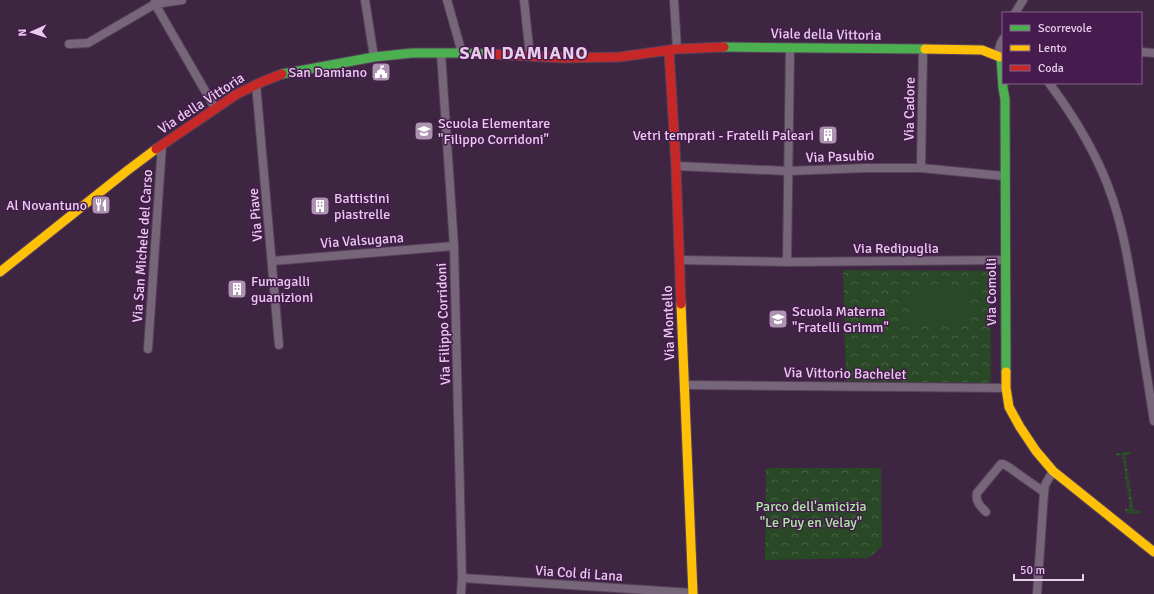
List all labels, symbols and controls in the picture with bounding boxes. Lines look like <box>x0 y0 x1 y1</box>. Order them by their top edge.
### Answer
north arrow <box>12 12 52 52</box>
legend <box>1002 12 1142 84</box>
text: Scorrevole <box>1038 21 1092 36</box>
street label: Viale della Vittoria <box>770 25 881 44</box>
text: N <box>16 28 29 37</box>
text: Lento <box>1038 41 1067 56</box>
district label: SAN DAMIANO <box>460 42 588 64</box>
public building icon: San Damiano <box>370 61 392 83</box>
text: Coda <box>1038 61 1064 76</box>
place label: San Damiano <box>288 64 367 81</box>
street label: Via della Vittoria <box>155 69 248 138</box>
street label: Via Cadore <box>900 77 919 141</box>
place label: Scuola Elementare "Filippo Corridoni" <box>438 115 550 148</box>
school or university icon: Scuola Elementare "Filippo Corridoni" <box>413 120 435 142</box>
building icon: Vetri temprati - Fratelli Paleari <box>817 124 839 146</box>
place label: Vetri temprati - Fratelli Paleari <box>633 127 814 144</box>
street label: Via Pasubio <box>805 147 875 166</box>
street label: Via San Michele del Carso <box>129 169 156 323</box>
street label: Via Piave <box>245 187 266 243</box>
place label: Battistini piastrelle <box>334 190 390 223</box>
restaurant icon: Al Novantuno <box>90 194 112 216</box>
building icon: Battistini piastrelle <box>309 195 331 217</box>
place label: Al Novantuno <box>6 197 87 214</box>
street label: Via Valsugana <box>320 229 404 252</box>
street label: Via Redipuglia <box>853 240 939 257</box>
street label: Via Comolli <box>983 258 1000 326</box>
street label: Via Filippo Corridoni <box>433 263 454 385</box>
place label: Fumagalli guanizioni <box>251 273 313 306</box>
building icon: Fumagalli guanizioni <box>226 278 248 300</box>
street label: Via Montello <box>659 285 678 361</box>
place label: Scuola Materna "Fratelli Grimm" <box>792 303 889 336</box>
school or university icon: Scuola Materna "Fratelli Grimm" <box>767 308 789 330</box>
street label: Via Vittorio Bachelet <box>783 364 907 383</box>
park label: Parco dell'amicizia "Le Puy en Velay" <box>755 498 867 531</box>
scale bar <box>1014 556 1083 582</box>
street label: Via Col di Lana <box>534 562 623 585</box>
text: 50 m <box>1020 563 1045 578</box>

